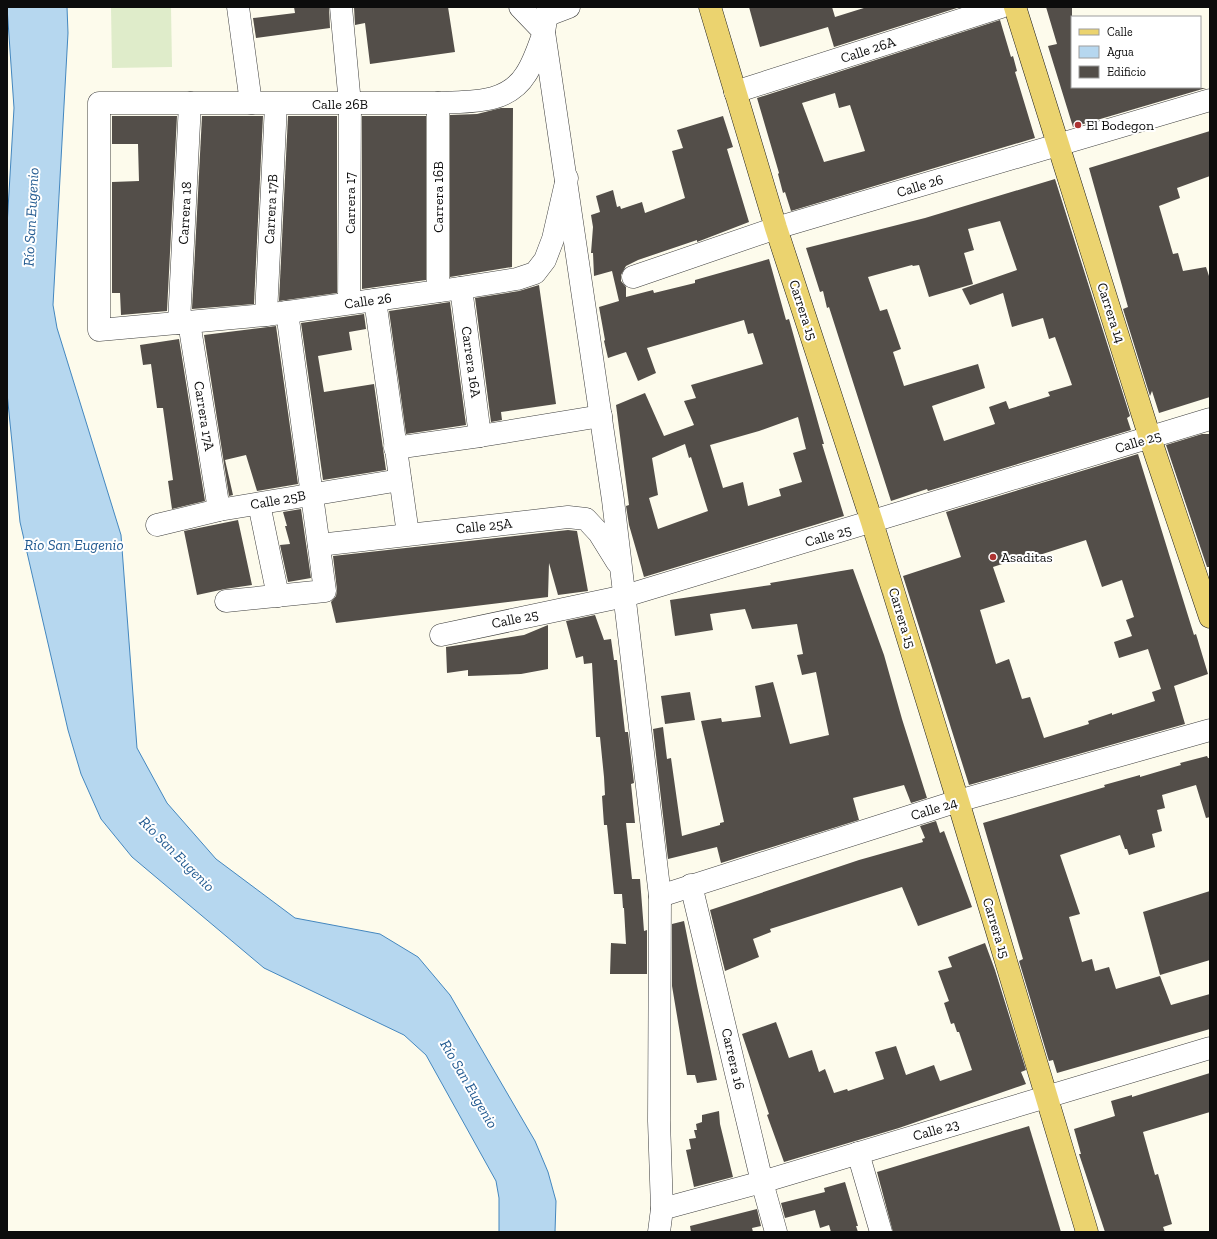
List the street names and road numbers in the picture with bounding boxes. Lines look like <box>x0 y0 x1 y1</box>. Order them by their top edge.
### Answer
street label: Calle 26A <box>838 33 898 67</box>
street label: Calle 26B <box>312 96 368 113</box>
street label: Carrera 16B <box>430 161 447 233</box>
street label: Calle 26 <box>895 171 945 201</box>
street label: Carrera 17 <box>342 172 359 234</box>
street label: Carrera 17B <box>261 174 281 244</box>
street label: Carrera 18 <box>175 181 195 245</box>
street label: Carrera 15 <box>785 278 821 342</box>
street label: Carrera 14 <box>1093 280 1129 346</box>
street label: Calle 26 <box>343 289 393 313</box>
street label: Carrera 16A <box>458 325 485 400</box>
street label: Carrera 17A <box>190 380 218 453</box>
street label: Calle 25 <box>1113 427 1163 457</box>
street label: Calle 25B <box>249 487 307 513</box>
street label: Calle 25A <box>455 514 514 537</box>
street label: Calle 25 <box>803 521 853 551</box>
street label: Carrera 15 <box>885 586 919 650</box>
street label: Calle 25 <box>490 606 540 632</box>
street label: Calle 24 <box>909 794 960 824</box>
street label: Carrera 15 <box>979 896 1013 960</box>
street label: Carrera 16 <box>718 1026 748 1092</box>
street label: Calle 23 <box>911 1115 961 1145</box>

